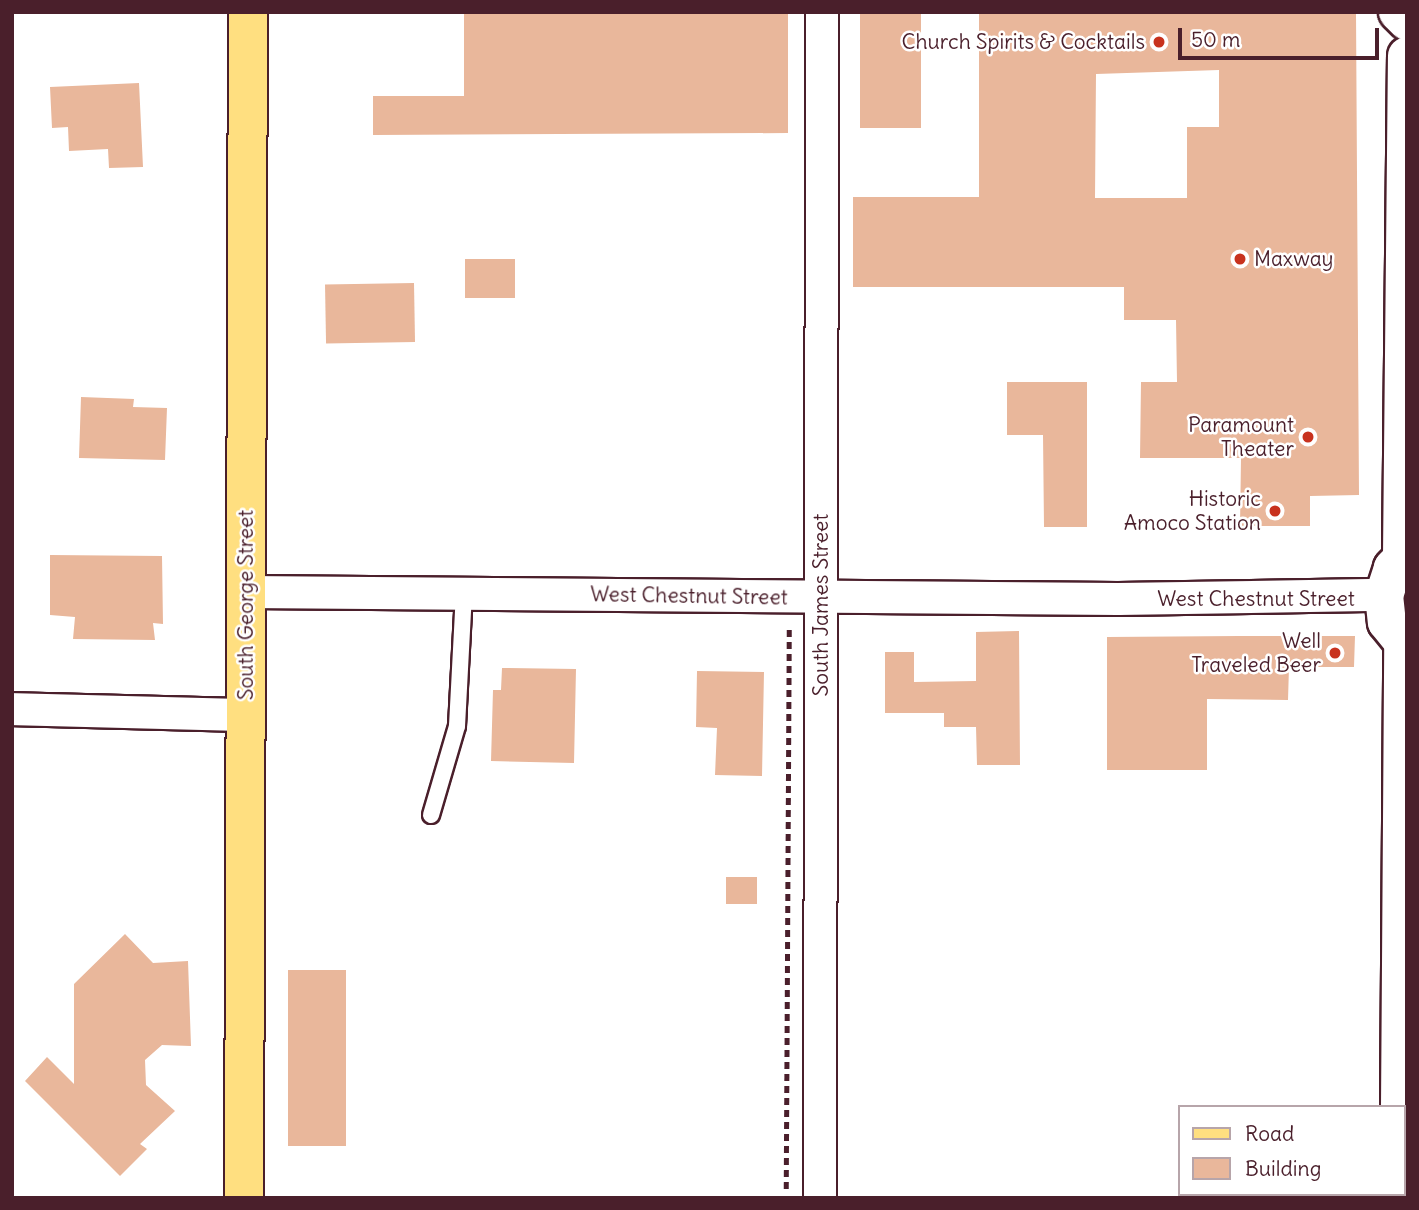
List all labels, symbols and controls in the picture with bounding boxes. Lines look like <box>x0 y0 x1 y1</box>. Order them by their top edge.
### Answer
scale bar <box>1181 14 1382 58</box>
text: 50 m <box>1191 26 1240 53</box>
place label: Church Spirits & Cocktails <box>902 29 1145 55</box>
marker: Church Spirits & Cocktails <box>1151 34 1167 50</box>
place label: Maxway <box>1254 246 1334 272</box>
marker: Maxway <box>1232 251 1248 267</box>
place label: Paramount Theater <box>1188 412 1294 462</box>
marker: Paramount Theater <box>1300 429 1316 445</box>
place label: Historic Amoco Station <box>1124 486 1261 536</box>
marker: Historic Amoco Station <box>1267 503 1283 519</box>
street label: South George Street <box>233 510 259 700</box>
street label: South James Street <box>808 514 834 696</box>
street label: West Chestnut Street <box>590 582 788 610</box>
street label: West Chestnut Street <box>1157 586 1355 612</box>
place label: Well Traveled Beer <box>1191 628 1321 678</box>
marker: Well Traveled Beer <box>1327 645 1343 661</box>
legend <box>1178 1105 1405 1196</box>
text: Road <box>1245 1120 1294 1147</box>
text: Building <box>1245 1155 1321 1182</box>

